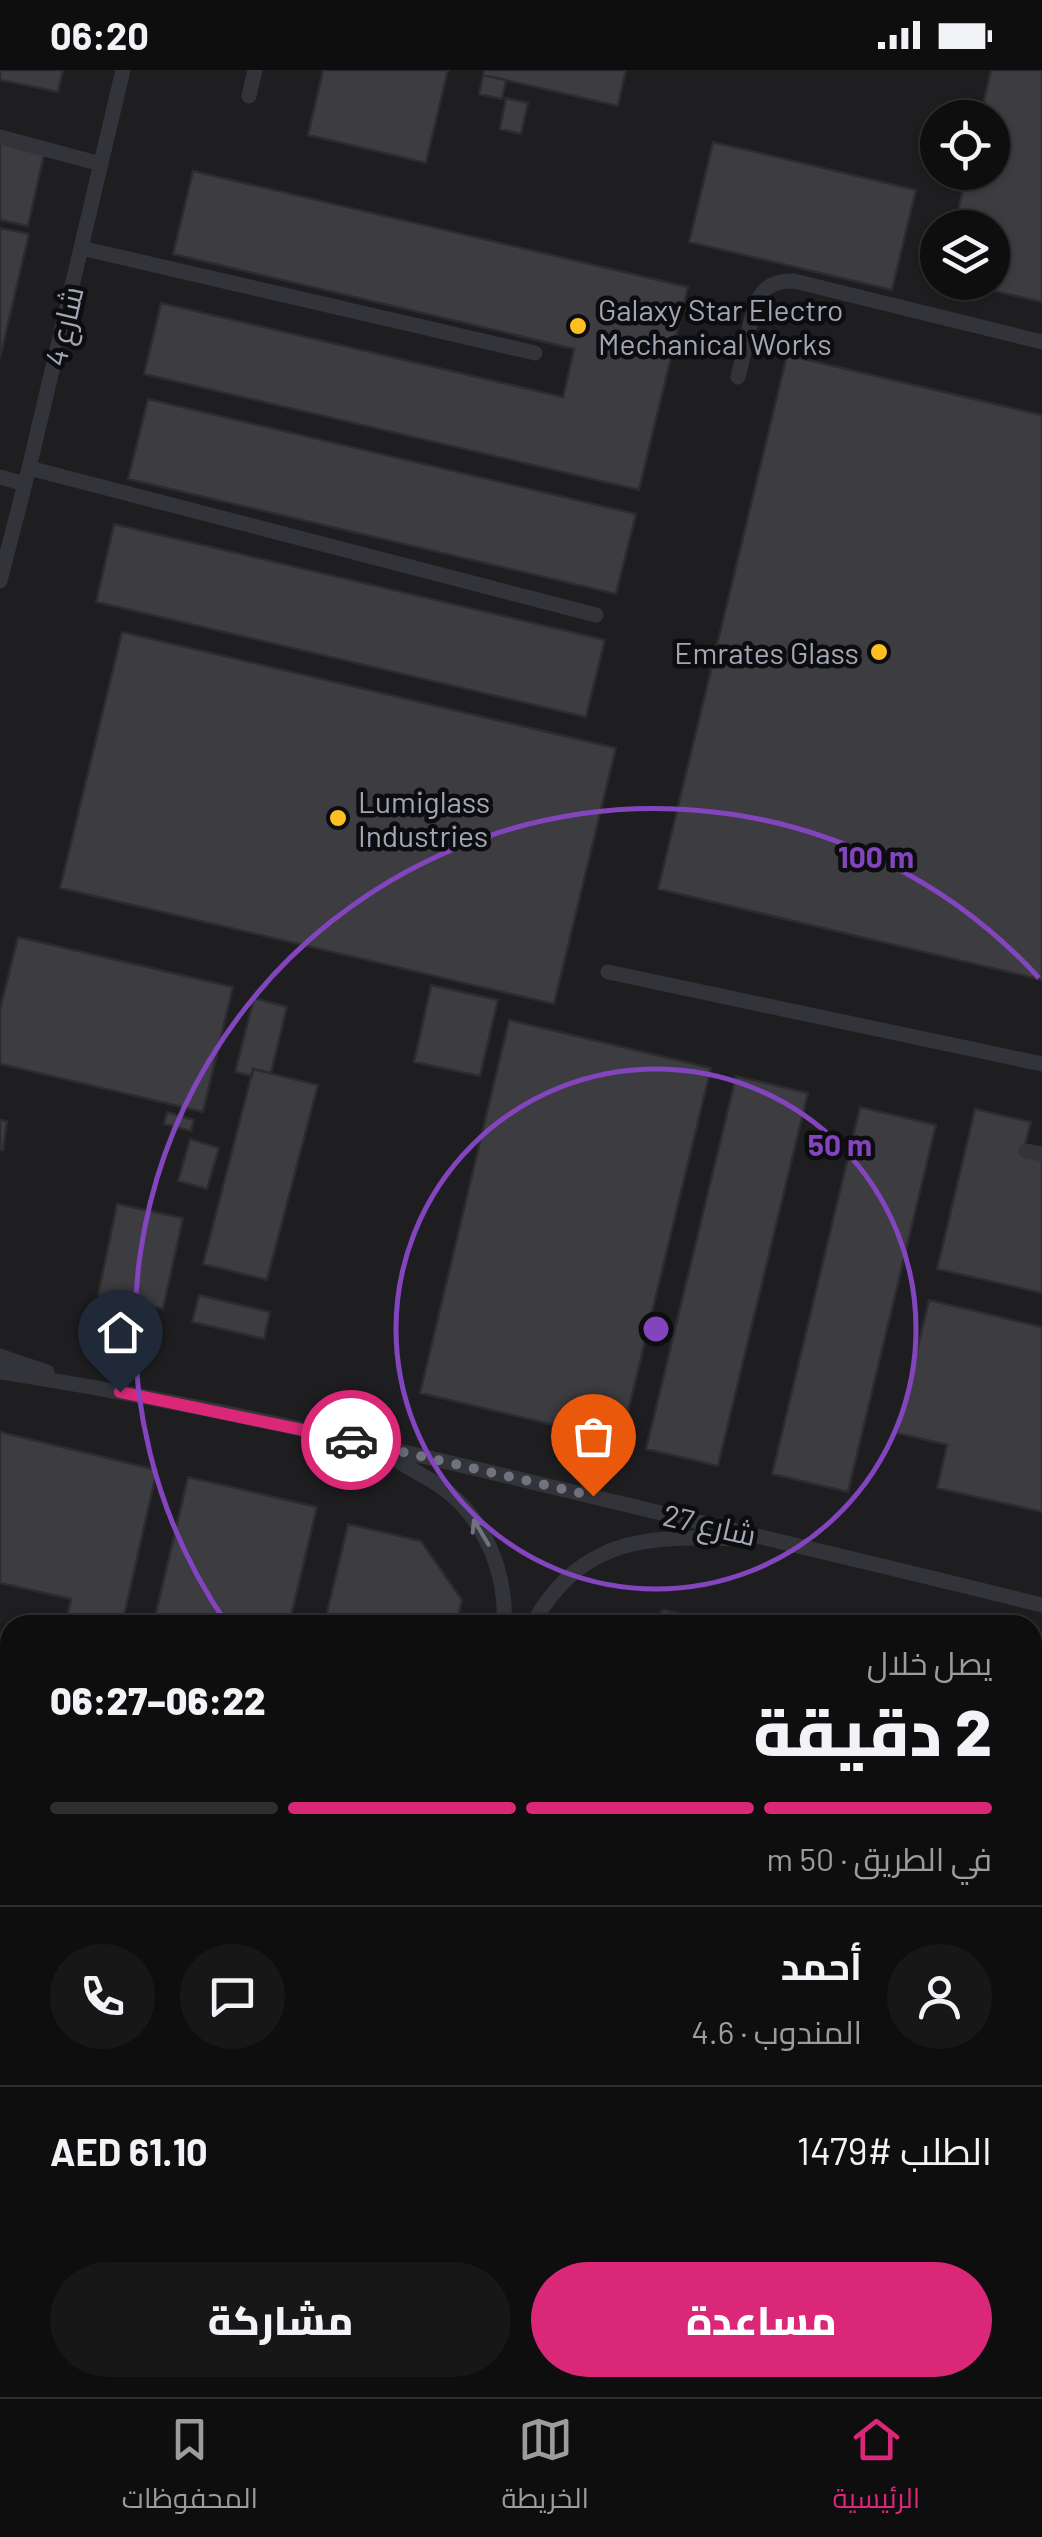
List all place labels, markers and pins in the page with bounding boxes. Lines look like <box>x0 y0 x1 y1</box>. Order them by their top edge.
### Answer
place label: Galaxy Star Electro Mechanical Works <box>598 291 843 361</box>
marker: Galaxy Star Electro Mechanical Works <box>567 315 589 337</box>
place label: Emrates Glass <box>674 634 859 670</box>
marker: Emrates Glass <box>868 641 890 663</box>
place label: Lumiglass Industries <box>358 783 490 853</box>
marker: Lumiglass Industries <box>327 807 349 829</box>
pin <box>78 1290 163 1393</box>
centre of rings <box>638 1311 674 1347</box>
pin <box>551 1394 636 1497</box>

